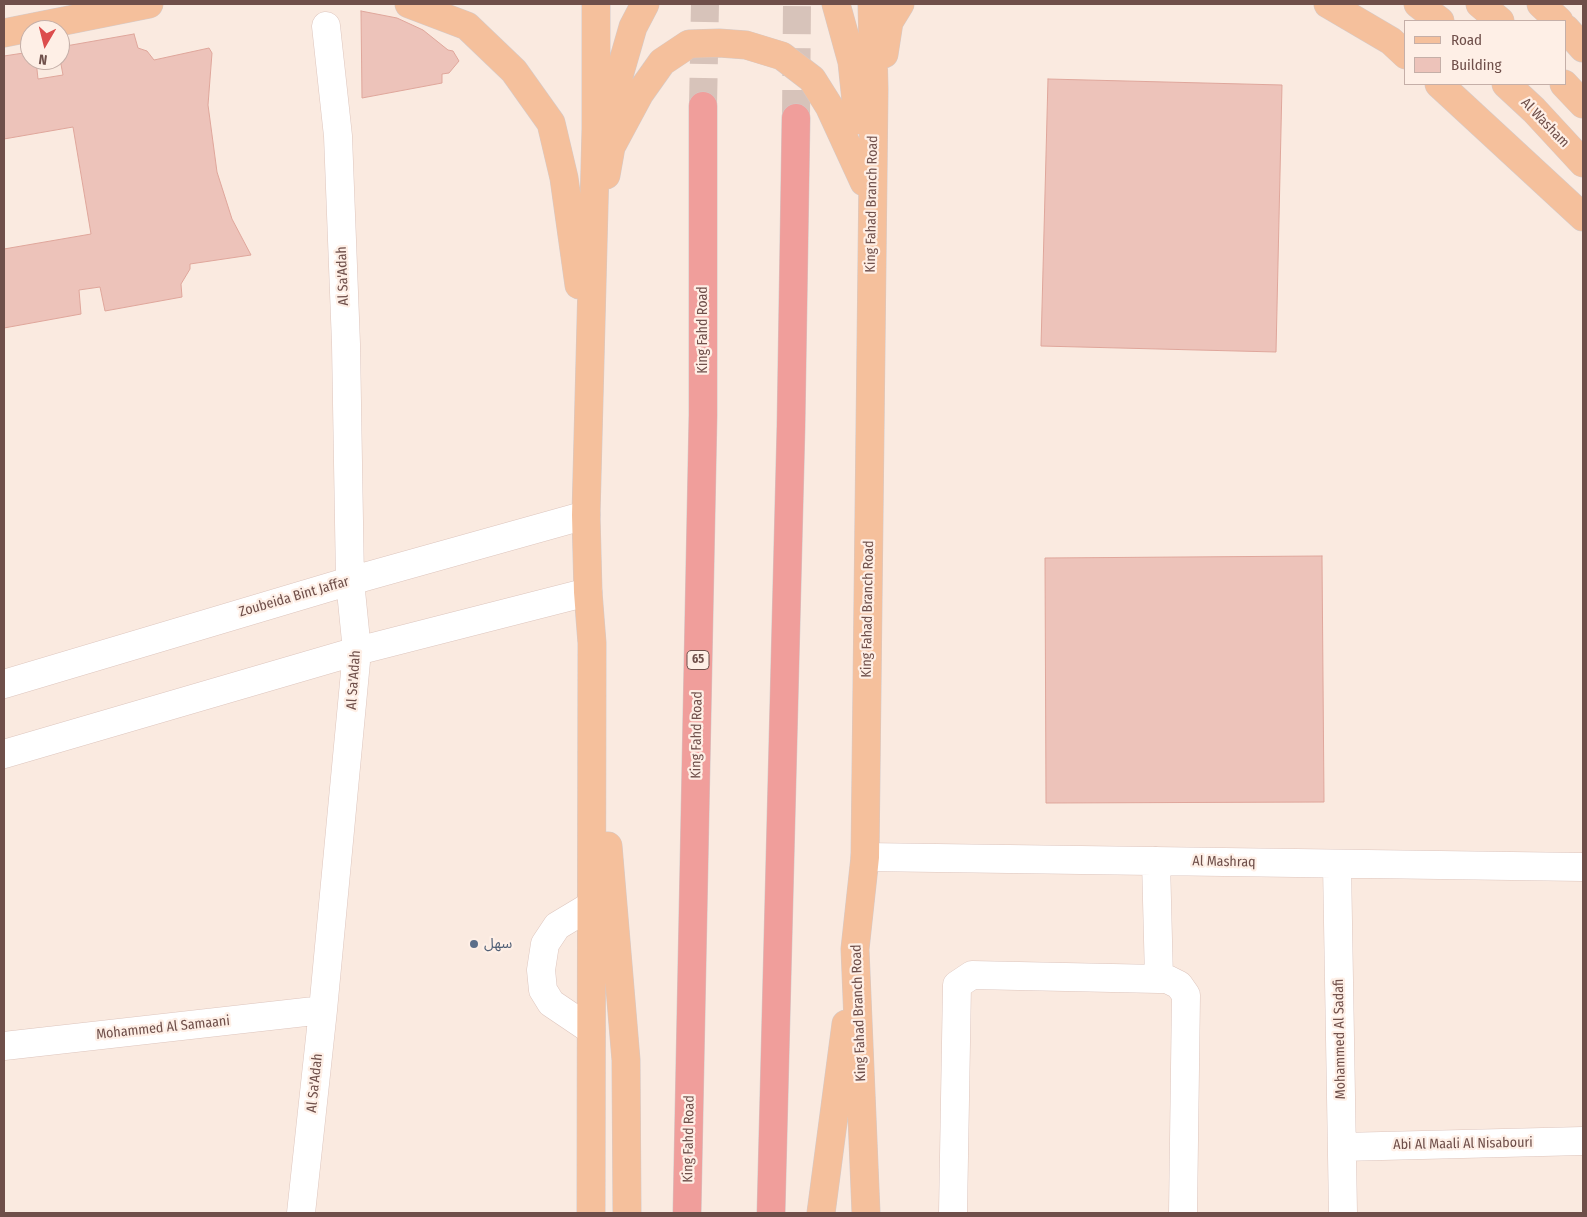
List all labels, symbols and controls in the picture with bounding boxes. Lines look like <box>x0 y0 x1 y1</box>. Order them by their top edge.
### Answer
north arrow <box>20 20 70 70</box>
legend <box>1404 20 1567 85</box>
text: Road <box>1451 31 1482 49</box>
text: N <box>38 50 48 68</box>
text: Building <box>1451 56 1502 74</box>
street label: Al Washam <box>1517 95 1573 151</box>
street label: King Fahad Branch Road <box>862 135 882 273</box>
street label: Al Sa'Adah <box>334 246 352 306</box>
street label: King Fahd Road <box>695 286 711 374</box>
street label: King Fahad Branch Road <box>858 540 878 678</box>
street label: Zoubeida Bint Jaffar <box>237 573 351 621</box>
street label: Al Sa'Adah <box>344 650 364 710</box>
road number: 65 <box>687 650 709 670</box>
street label: King Fahd Road <box>688 691 706 779</box>
street label: Al Mashraq <box>1192 853 1256 871</box>
place label: سهل <box>484 936 512 952</box>
marker: سهل <box>468 938 480 950</box>
street label: King Fahad Branch Road <box>848 944 870 1082</box>
street label: Mohammed Al Sadafi <box>1331 979 1349 1099</box>
street label: Mohammed Al Samaani <box>95 1013 231 1043</box>
street label: Al Sa'Adah <box>304 1053 326 1113</box>
street label: King Fahd Road <box>680 1095 698 1183</box>
street label: Abi Al Maali Al Nisabouri <box>1393 1134 1533 1154</box>

